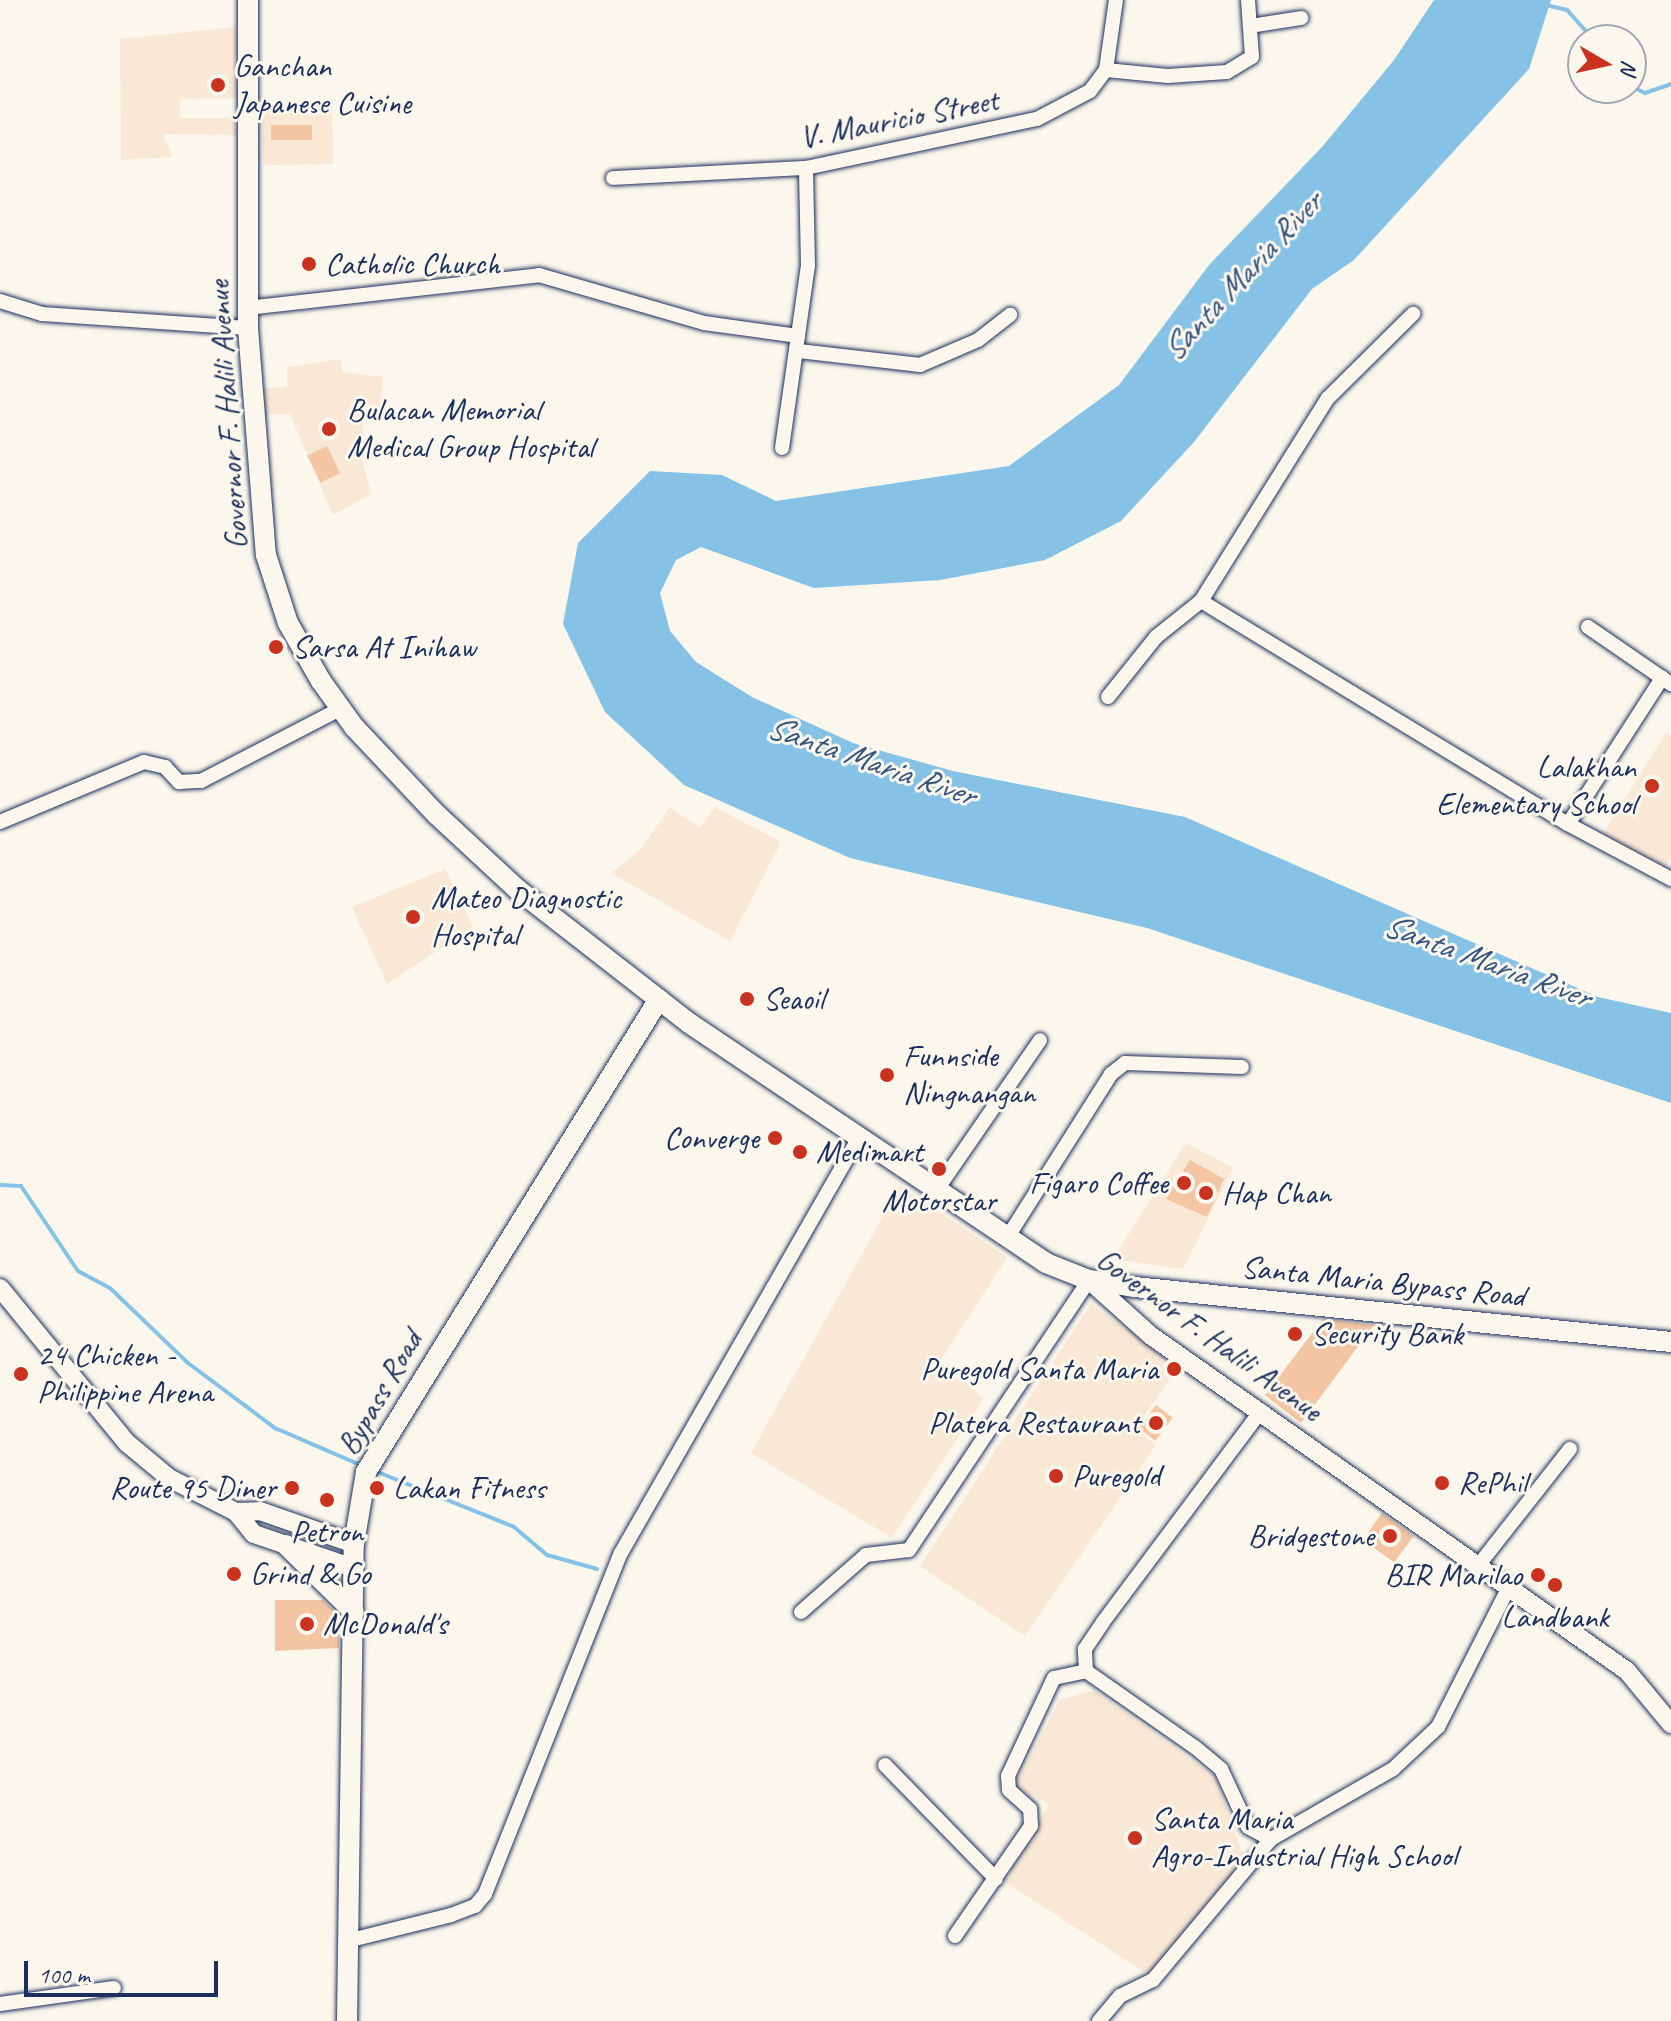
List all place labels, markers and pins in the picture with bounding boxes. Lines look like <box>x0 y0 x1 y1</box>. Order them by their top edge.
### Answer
place label: Ganchan Japanese Cuisine <box>234 48 411 123</box>
marker: Ganchan Japanese Cuisine <box>209 76 227 94</box>
place label: Catholic Church <box>325 245 501 283</box>
marker: Catholic Church <box>300 255 318 273</box>
place label: Bulacan Memorial Medical Group Hospital <box>347 392 594 467</box>
marker: Bulacan Memorial Medical Group Hospital <box>318 418 340 440</box>
place label: Sarsa At Inihaw <box>292 628 475 666</box>
marker: Sarsa At Inihaw <box>267 638 285 656</box>
place label: Lalakhan Elementary School <box>1436 749 1636 824</box>
marker: Lalakhan Elementary School <box>1643 777 1661 795</box>
place label: Mateo Diagnostic Hospital <box>431 880 622 955</box>
marker: Mateo Diagnostic Hospital <box>402 906 424 928</box>
place label: Seaoil <box>763 980 824 1018</box>
marker: Seaoil <box>738 990 756 1008</box>
place label: Funnside Ningnangan <box>903 1038 1035 1113</box>
marker: Funnside Ningnangan <box>878 1066 896 1084</box>
place label: Converge <box>664 1119 759 1157</box>
marker: Converge <box>766 1129 784 1147</box>
place label: Medimart <box>816 1133 923 1171</box>
marker: Medimart <box>791 1143 809 1161</box>
marker: Motorstar <box>930 1160 948 1178</box>
place label: Figaro Coffee <box>1029 1164 1168 1202</box>
marker: Figaro Coffee <box>1175 1174 1193 1192</box>
place label: Hap Chan <box>1222 1174 1332 1212</box>
place label: Motorstar <box>882 1182 996 1220</box>
marker: Hap Chan <box>1197 1184 1215 1202</box>
place label: Security Bank <box>1311 1315 1463 1353</box>
marker: Security Bank <box>1286 1325 1304 1343</box>
place label: 24 Chicken - Philippine Arena <box>37 1337 212 1412</box>
place label: Puregold Santa Maria <box>920 1350 1158 1388</box>
marker: Puregold Santa Maria <box>1165 1360 1183 1378</box>
marker: 24 Chicken - Philippine Arena <box>12 1365 30 1383</box>
place label: Platera Restaurant <box>928 1404 1140 1442</box>
marker: Platera Restaurant <box>1147 1414 1165 1432</box>
place label: Puregold <box>1072 1457 1160 1495</box>
place label: RePhil <box>1458 1464 1527 1502</box>
marker: Puregold <box>1047 1467 1065 1485</box>
place label: Route 95 Diner <box>109 1469 276 1507</box>
place label: Lakan Fitness <box>393 1469 545 1507</box>
marker: RePhil <box>1433 1474 1451 1492</box>
marker: Route 95 Diner <box>283 1479 301 1497</box>
marker: Lakan Fitness <box>368 1479 386 1497</box>
marker: Petron <box>318 1491 336 1509</box>
place label: Petron <box>291 1513 363 1551</box>
place label: Bridgestone <box>1248 1517 1374 1555</box>
marker: Bridgestone <box>1381 1527 1399 1545</box>
place label: Grind & Go <box>250 1555 371 1593</box>
place label: BIR Marilao <box>1385 1556 1522 1594</box>
marker: Grind & Go <box>225 1565 243 1583</box>
marker: BIR Marilao <box>1529 1566 1547 1584</box>
marker: Landbank <box>1546 1576 1564 1594</box>
place label: Landbank <box>1501 1598 1609 1636</box>
place label: McDonald's <box>323 1605 447 1643</box>
marker: McDonald's <box>298 1615 316 1633</box>
place label: Santa Maria Agro-Industrial High School <box>1151 1801 1455 1876</box>
marker: Santa Maria Agro-Industrial High School <box>1126 1829 1144 1847</box>

